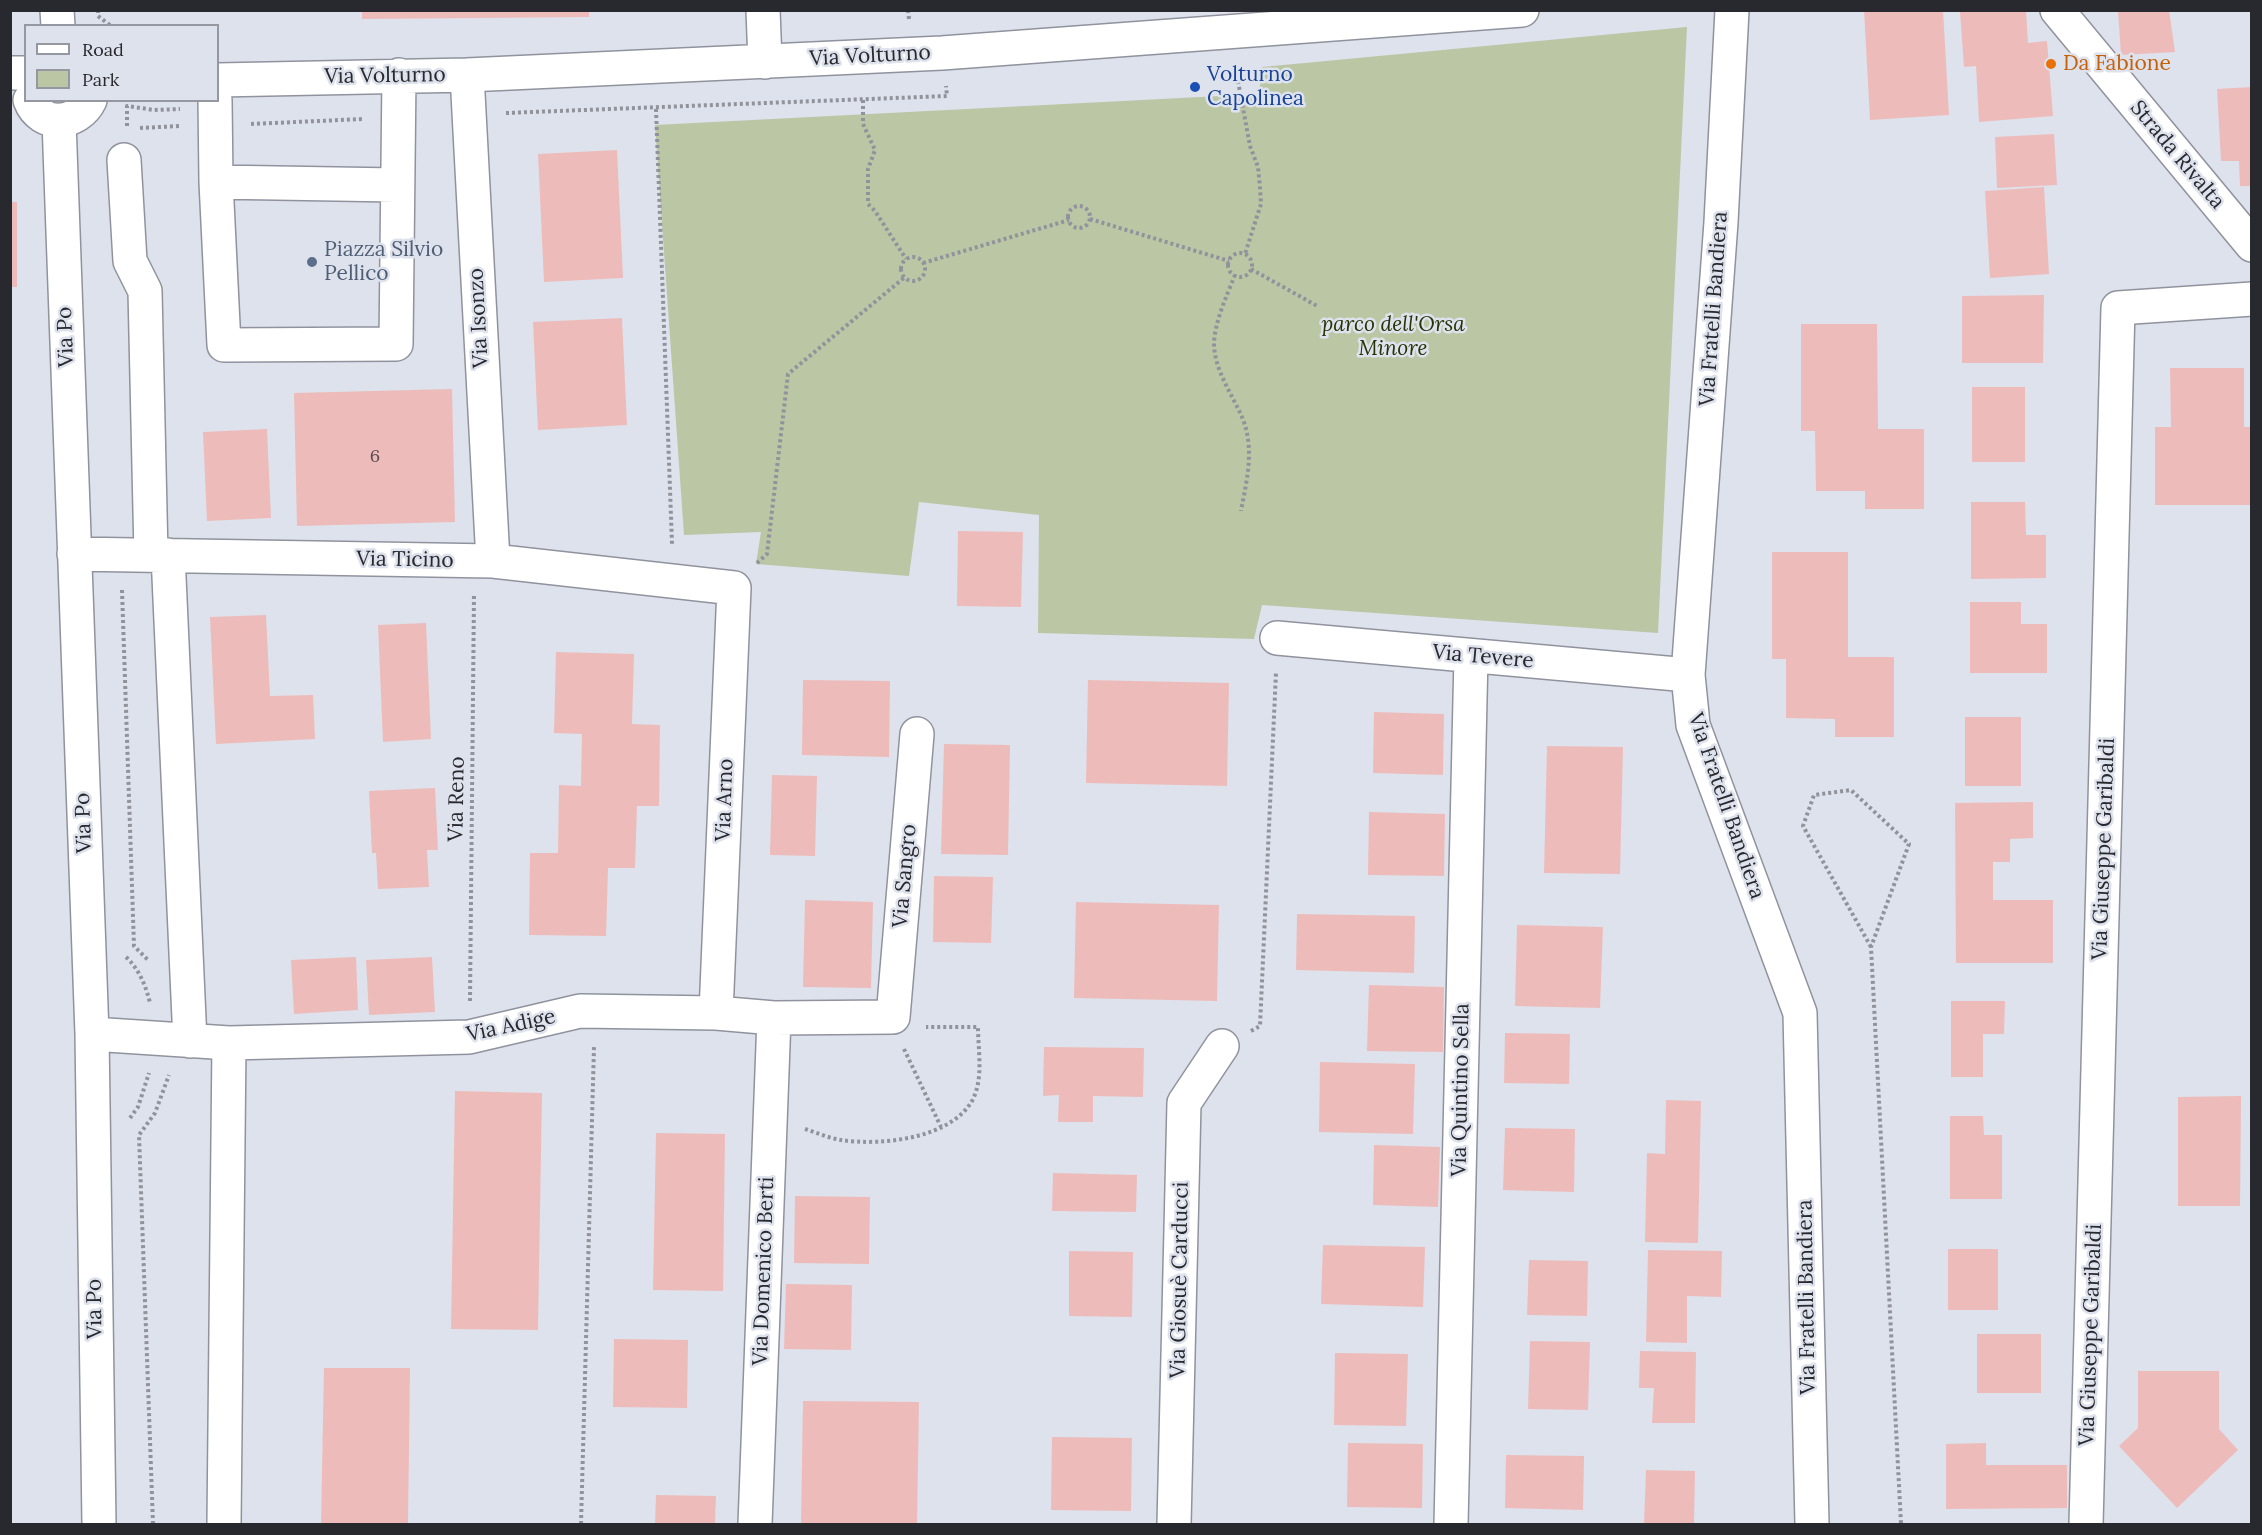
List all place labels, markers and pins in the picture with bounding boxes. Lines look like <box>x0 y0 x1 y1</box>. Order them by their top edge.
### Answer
place label: Da Fabione <box>2063 51 2171 77</box>
marker: Da Fabione <box>2044 57 2058 71</box>
place label: Volturno Capolinea <box>1207 62 1304 112</box>
marker: Volturno Capolinea <box>1188 80 1202 94</box>
place label: Piazza Silvio Pellico <box>324 237 443 287</box>
marker: Piazza Silvio Pellico <box>305 255 319 269</box>

